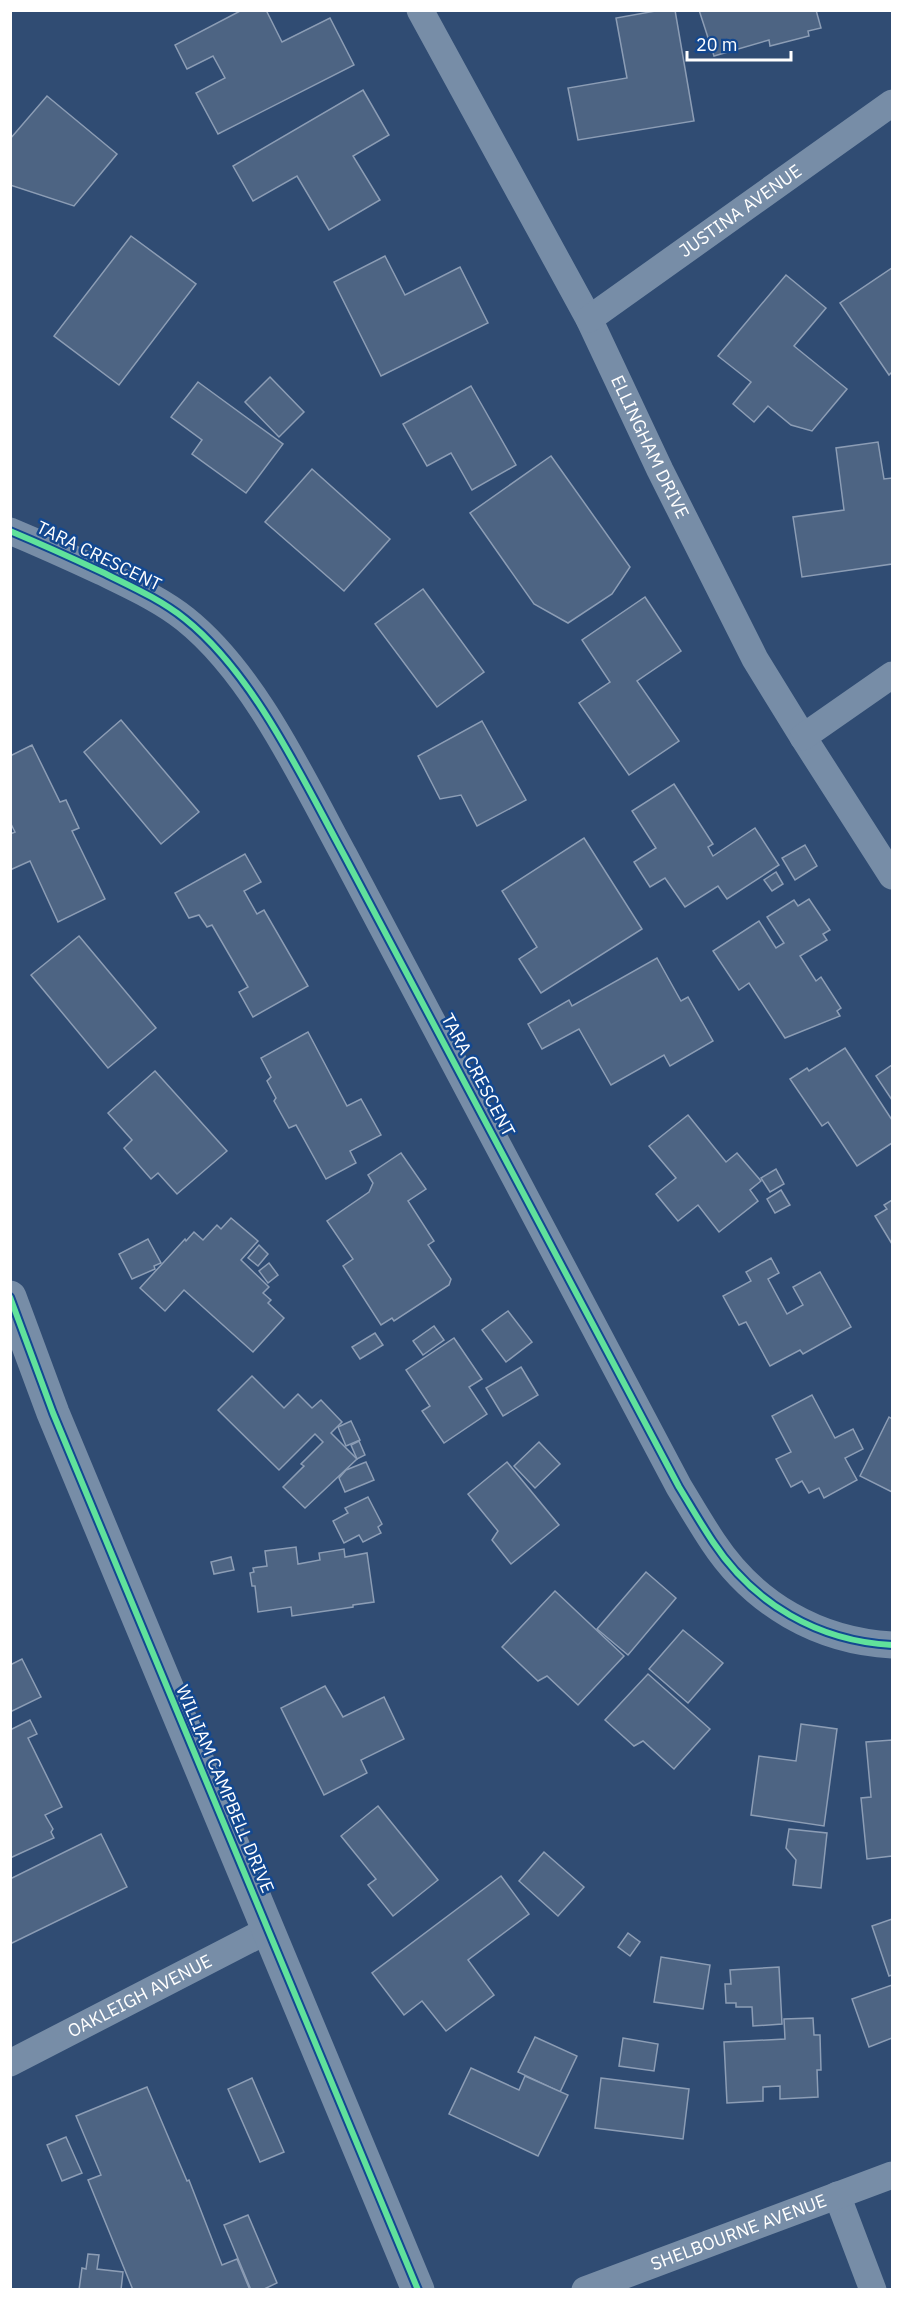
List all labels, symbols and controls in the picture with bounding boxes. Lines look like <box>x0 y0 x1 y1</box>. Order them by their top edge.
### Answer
scale bar <box>687 24 790 62</box>
text: 20 m <box>696 33 738 56</box>
street label: JUSTINA AVENUE <box>674 159 806 262</box>
street label: ELLINGHAM DRIVE <box>606 371 695 522</box>
street label: TARA CRESCENT <box>33 515 166 596</box>
street label: TARA CRESCENT <box>436 1009 521 1140</box>
street label: WILLIAM CAMPBELL DRIVE <box>171 1681 280 1896</box>
street label: OAKLEIGH AVENUE <box>63 1949 216 2042</box>
street label: SHELBOURNE AVENUE <box>647 2189 830 2275</box>

